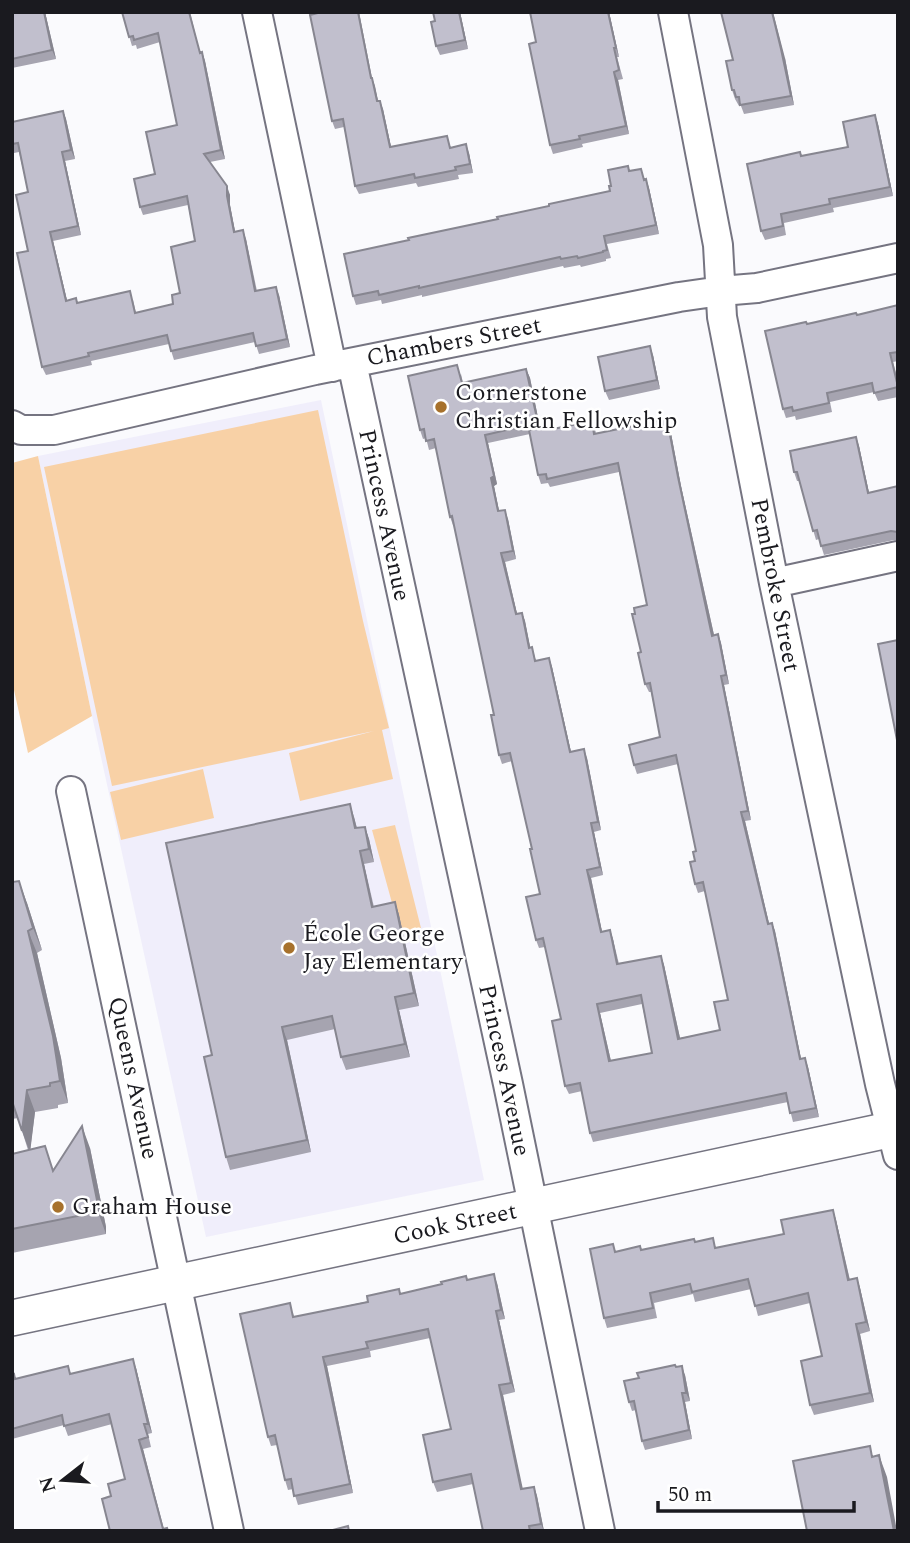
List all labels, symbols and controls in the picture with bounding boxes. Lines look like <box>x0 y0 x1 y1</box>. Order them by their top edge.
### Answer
street label: Chambers Street <box>363 307 545 377</box>
place label: Cornerstone Christian Fellowship <box>455 375 677 439</box>
marker: Cornerstone Christian Fellowship <box>433 399 449 415</box>
street label: Princess Avenue <box>348 426 420 604</box>
street label: Pembroke Street <box>741 495 809 675</box>
place label: École George Jay Elementary <box>303 916 464 980</box>
marker: École George Jay Elementary <box>281 940 297 956</box>
street label: Princess Avenue <box>468 981 540 1159</box>
street label: Queens Avenue <box>98 993 168 1163</box>
place label: Graham House <box>72 1189 232 1225</box>
street label: Cook Street <box>390 1193 520 1255</box>
marker: Graham House <box>50 1199 66 1215</box>
north arrow <box>28 1445 98 1515</box>
scale bar <box>658 1470 854 1514</box>
text: N <box>32 1473 64 1496</box>
text: 50 m <box>668 1479 712 1511</box>

